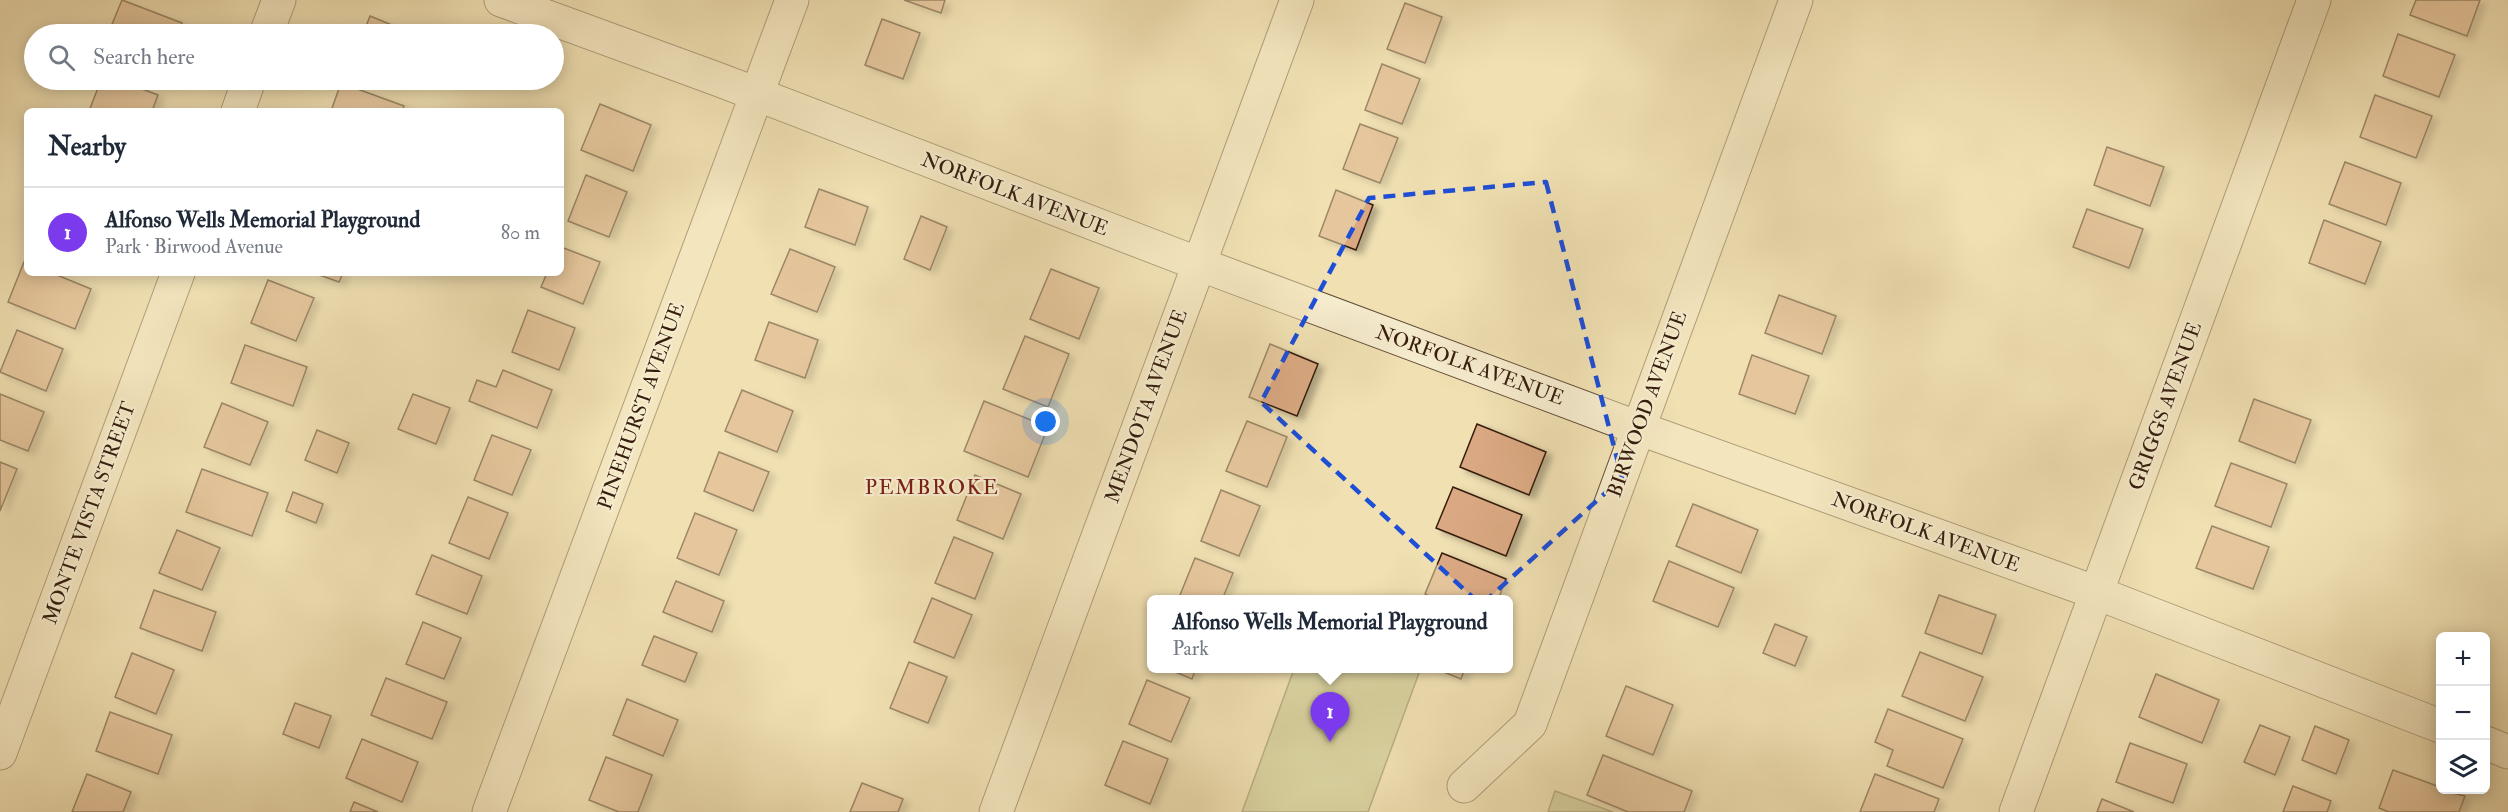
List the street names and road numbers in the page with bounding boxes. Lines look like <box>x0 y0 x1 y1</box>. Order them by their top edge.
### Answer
street label: NORFOLK AVENUE <box>918 147 1112 241</box>
street label: PINEHURST AVENUE <box>592 299 690 513</box>
street label: MENDOTA AVENUE <box>1099 306 1193 506</box>
street label: BIRWOOD AVENUE <box>1602 307 1692 501</box>
street label: NORFOLK AVENUE <box>1372 319 1568 411</box>
street label: GRIGGS AVENUE <box>2123 319 2207 493</box>
street label: MONTE VISTA STREET <box>37 398 141 628</box>
street label: NORFOLK AVENUE <box>1828 486 2024 578</box>

